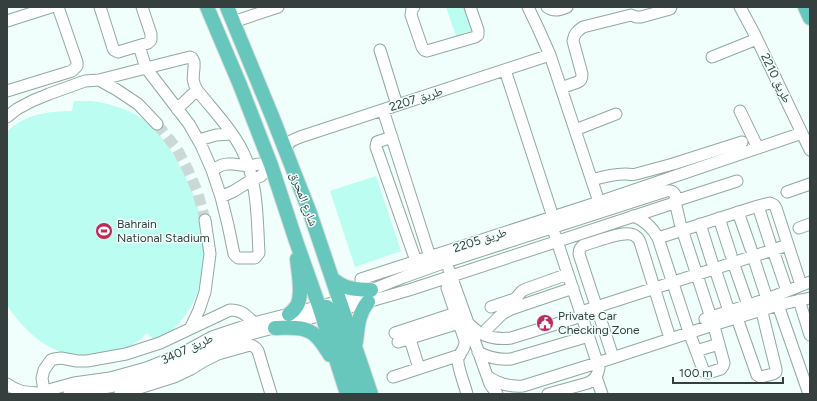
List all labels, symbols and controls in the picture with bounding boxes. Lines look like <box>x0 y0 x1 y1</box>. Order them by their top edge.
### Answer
street label: طريق 2210 <box>758 51 794 105</box>
street label: طريق 2207 <box>388 84 445 114</box>
street label: شارع المحرق <box>286 170 321 228</box>
place label: Bahrain National Stadium <box>117 217 210 245</box>
sports icon: Bahrain National Stadium <box>94 221 114 241</box>
street label: طريق 2205 <box>451 225 509 255</box>
place label: Private Car Checking Zone <box>558 309 640 337</box>
public building icon: Private Car Checking Zone <box>535 313 555 333</box>
street label: طريق 3407 <box>159 331 215 367</box>
scale bar <box>673 359 783 385</box>
text: 100 m <box>679 366 713 380</box>

